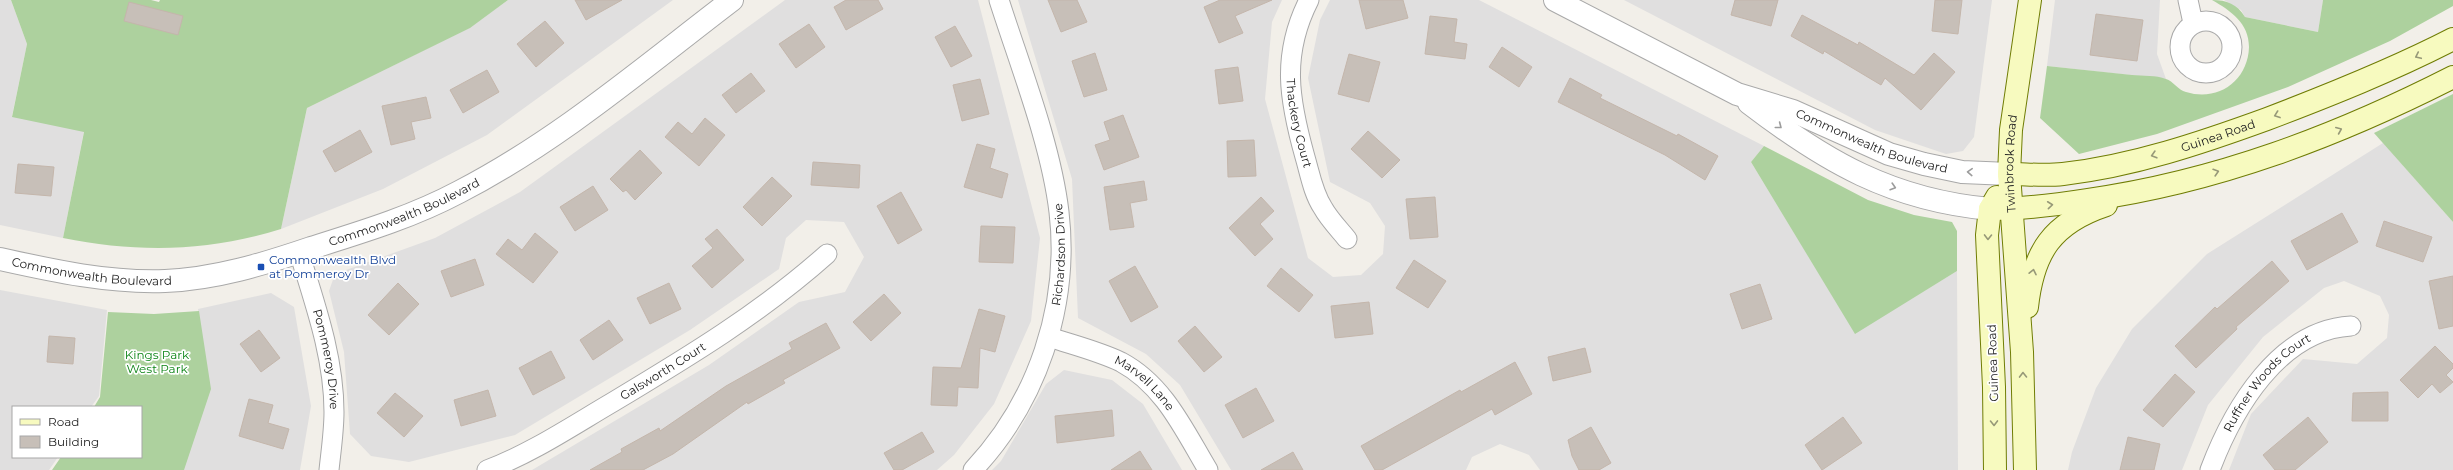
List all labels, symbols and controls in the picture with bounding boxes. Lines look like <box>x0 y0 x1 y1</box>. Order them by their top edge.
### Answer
one-way arrow <box>2415 52 2422 60</box>
street label: Thackery Court <box>1283 78 1316 169</box>
street label: Commonwealth Boulevard <box>1794 105 1949 176</box>
one-way arrow <box>2274 110 2281 118</box>
street label: Twinbrook Road <box>2001 114 2020 213</box>
street label: Guinea Road <box>2179 116 2257 155</box>
one-way arrow <box>1775 121 1782 128</box>
one-way arrow <box>2334 127 2342 135</box>
one-way arrow <box>2150 150 2157 159</box>
one-way arrow <box>1967 168 1973 177</box>
one-way arrow <box>2212 168 2219 177</box>
street label: Commonwealth Boulevard <box>327 174 482 249</box>
one-way arrow <box>1889 183 1896 191</box>
one-way arrow <box>2047 201 2053 210</box>
street label: Richardson Drive <box>1048 202 1068 307</box>
one-way arrow <box>1984 234 1992 240</box>
place label: Commonwealth Blvd at Pommeroy Dr <box>269 252 396 281</box>
street label: Commonwealth Boulevard <box>10 254 172 288</box>
marker: Commonwealth Blvd at Pommeroy Dr <box>256 262 266 272</box>
one-way arrow <box>2029 269 2037 275</box>
street label: Pommeroy Drive <box>310 307 342 410</box>
street label: Guinea Road <box>1984 324 2001 402</box>
street label: Ruffner Woods Court <box>2220 330 2313 434</box>
street label: Galsworth Court <box>617 339 709 403</box>
park label: Kings Park West Park <box>125 347 190 376</box>
street label: Marvell Lane <box>1112 352 1178 413</box>
one-way arrow <box>2019 372 2027 378</box>
legend <box>12 406 142 458</box>
text: Road <box>48 414 79 429</box>
one-way arrow <box>1990 420 1999 426</box>
text: Building <box>48 434 99 449</box>

